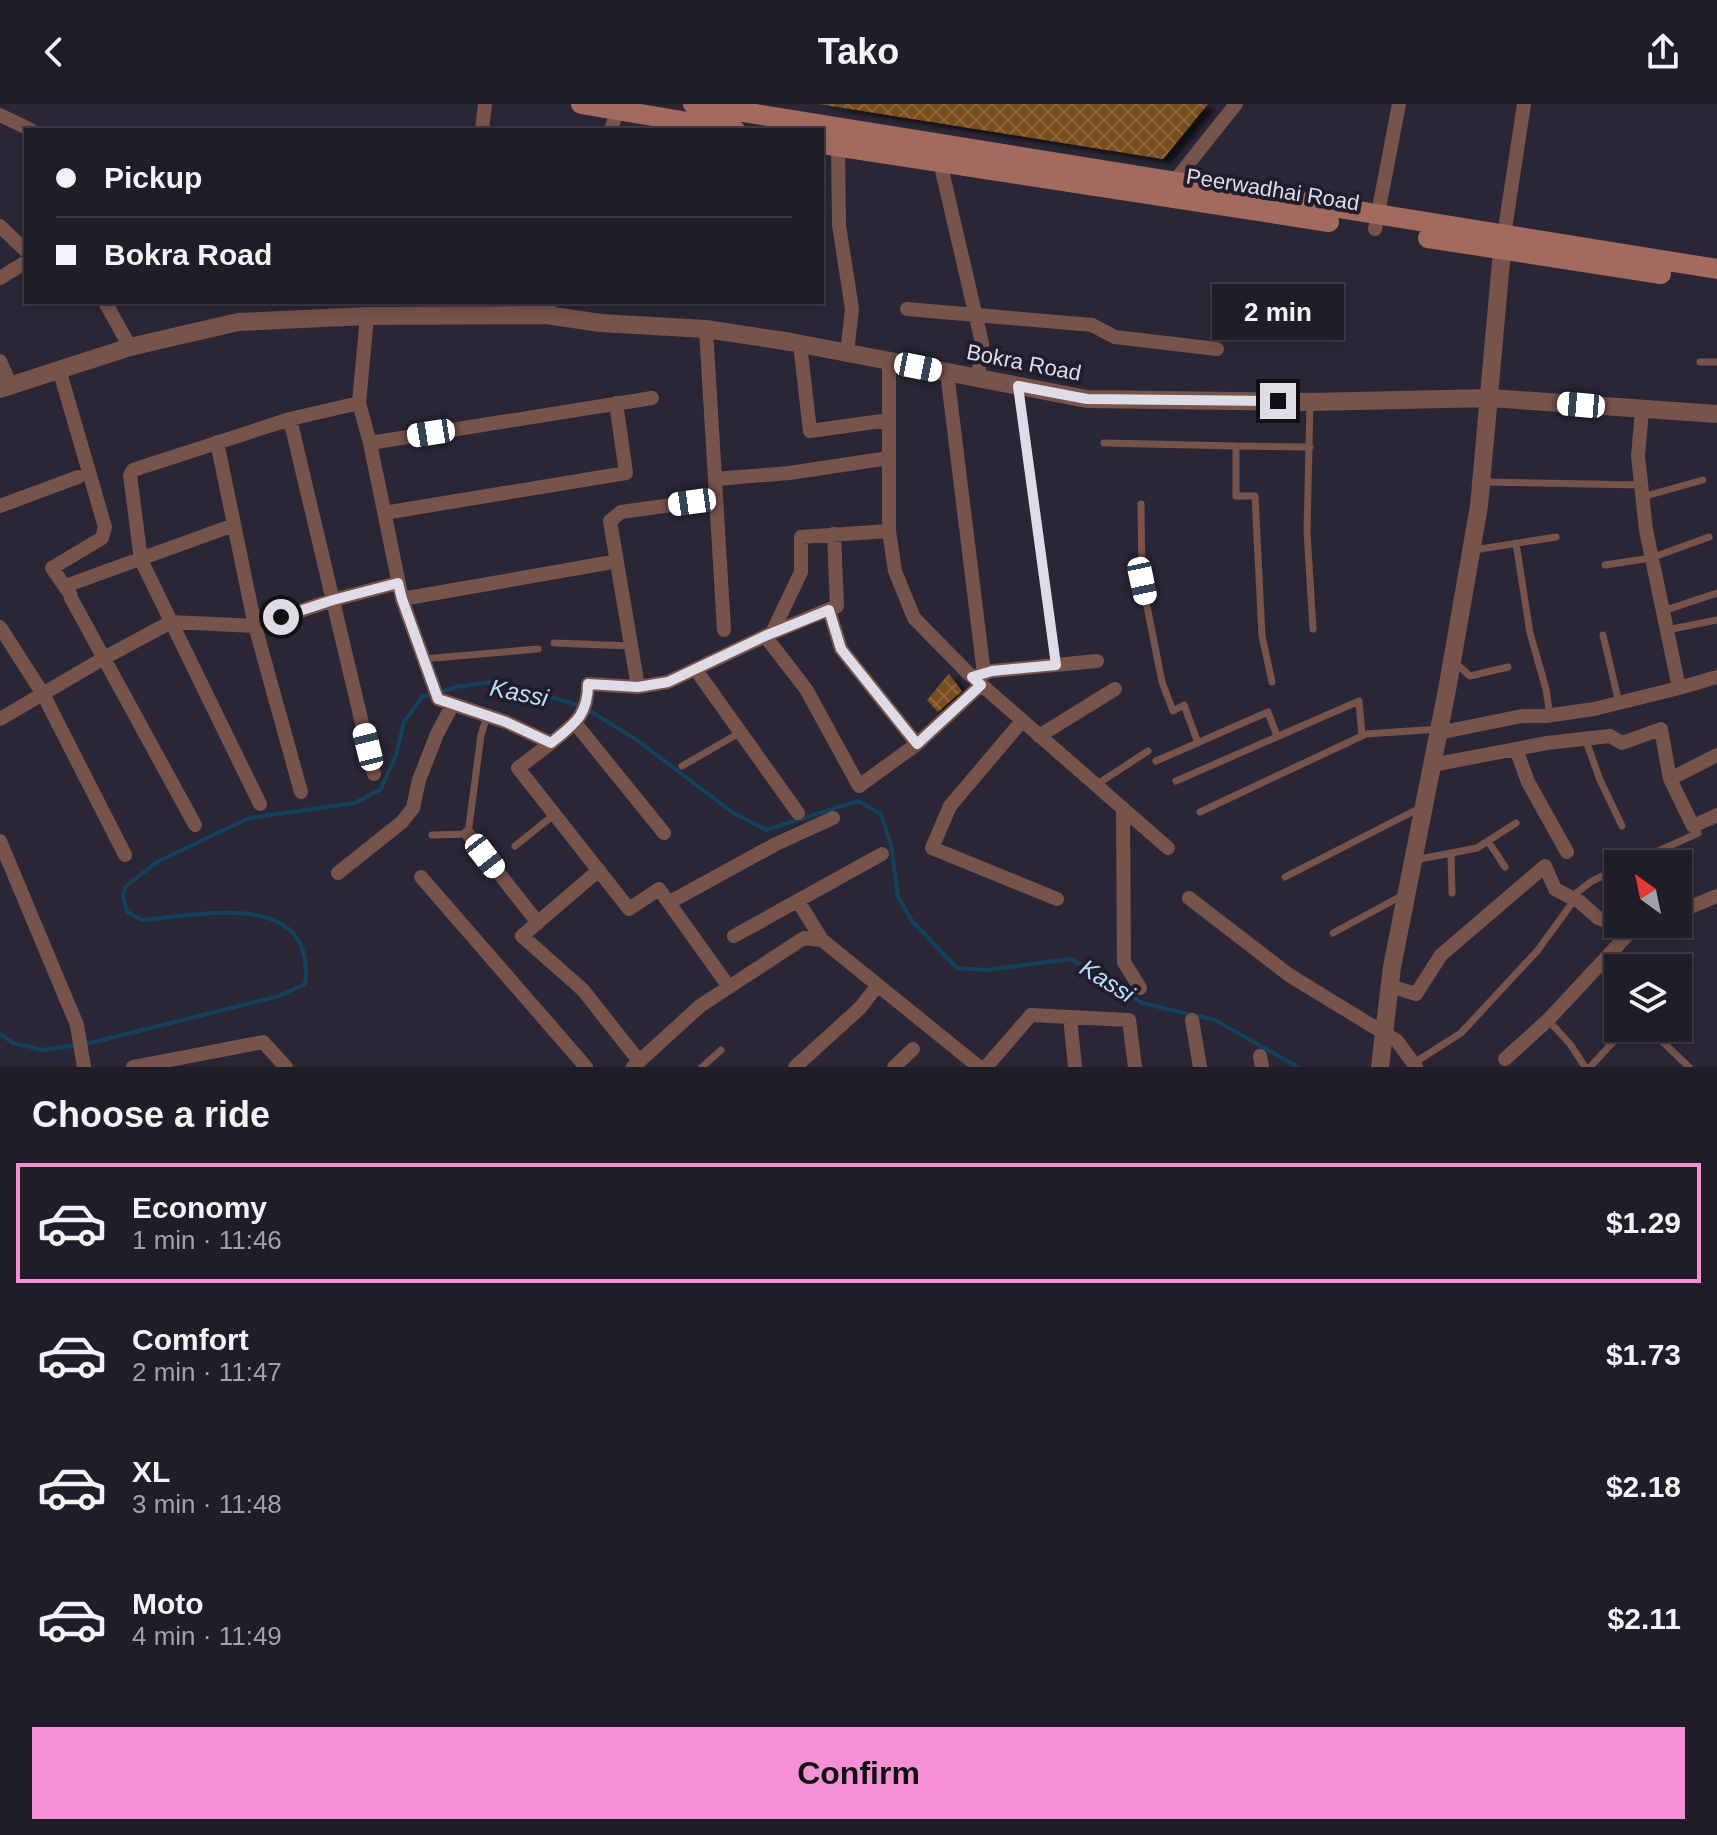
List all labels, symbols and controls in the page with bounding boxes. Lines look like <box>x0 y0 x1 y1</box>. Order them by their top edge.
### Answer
icon: back <box>32 30 76 74</box>
icon: share <box>1641 30 1685 74</box>
text: Tako <box>818 31 899 72</box>
text: Pickup <box>104 161 202 194</box>
street label: Peerwadhai Road <box>1185 163 1361 216</box>
text: Bokra Road <box>104 238 272 271</box>
callout: 2 min <box>1212 285 1344 341</box>
text: 2 min <box>1244 297 1312 327</box>
street label: Bokra Road <box>964 339 1083 386</box>
car <box>892 351 944 383</box>
route end <box>1260 383 1296 419</box>
car <box>1556 391 1606 419</box>
car <box>405 417 457 449</box>
car <box>667 487 717 517</box>
car <box>1125 555 1159 607</box>
route start <box>263 599 299 635</box>
water label: Kassi <box>488 674 551 711</box>
car <box>351 721 385 773</box>
car <box>461 830 509 882</box>
north arrow <box>1604 850 1692 938</box>
map controls <box>1604 850 1692 1042</box>
water label: Kassi <box>1075 954 1140 1008</box>
button: layers <box>1604 954 1692 1042</box>
text: Choose a ride <box>32 1094 270 1135</box>
icon: car <box>36 1187 108 1259</box>
text: Economy <box>132 1191 267 1224</box>
text: $1.29 <box>1606 1206 1681 1239</box>
text: 1 min · 11:46 <box>132 1225 282 1255</box>
icon: car <box>36 1319 108 1391</box>
text: Comfort <box>132 1323 249 1356</box>
text: $1.73 <box>1606 1338 1681 1371</box>
text: 2 min · 11:47 <box>132 1357 282 1387</box>
icon: car <box>36 1451 108 1523</box>
text: XL <box>132 1455 170 1488</box>
text: $2.18 <box>1606 1470 1681 1503</box>
text: 3 min · 11:48 <box>132 1489 282 1519</box>
icon: car <box>36 1583 108 1655</box>
text: Moto <box>132 1587 204 1620</box>
text: $2.11 <box>1608 1602 1681 1635</box>
text: 4 min · 11:49 <box>132 1621 282 1651</box>
button: Confirm <box>32 1727 1685 1819</box>

